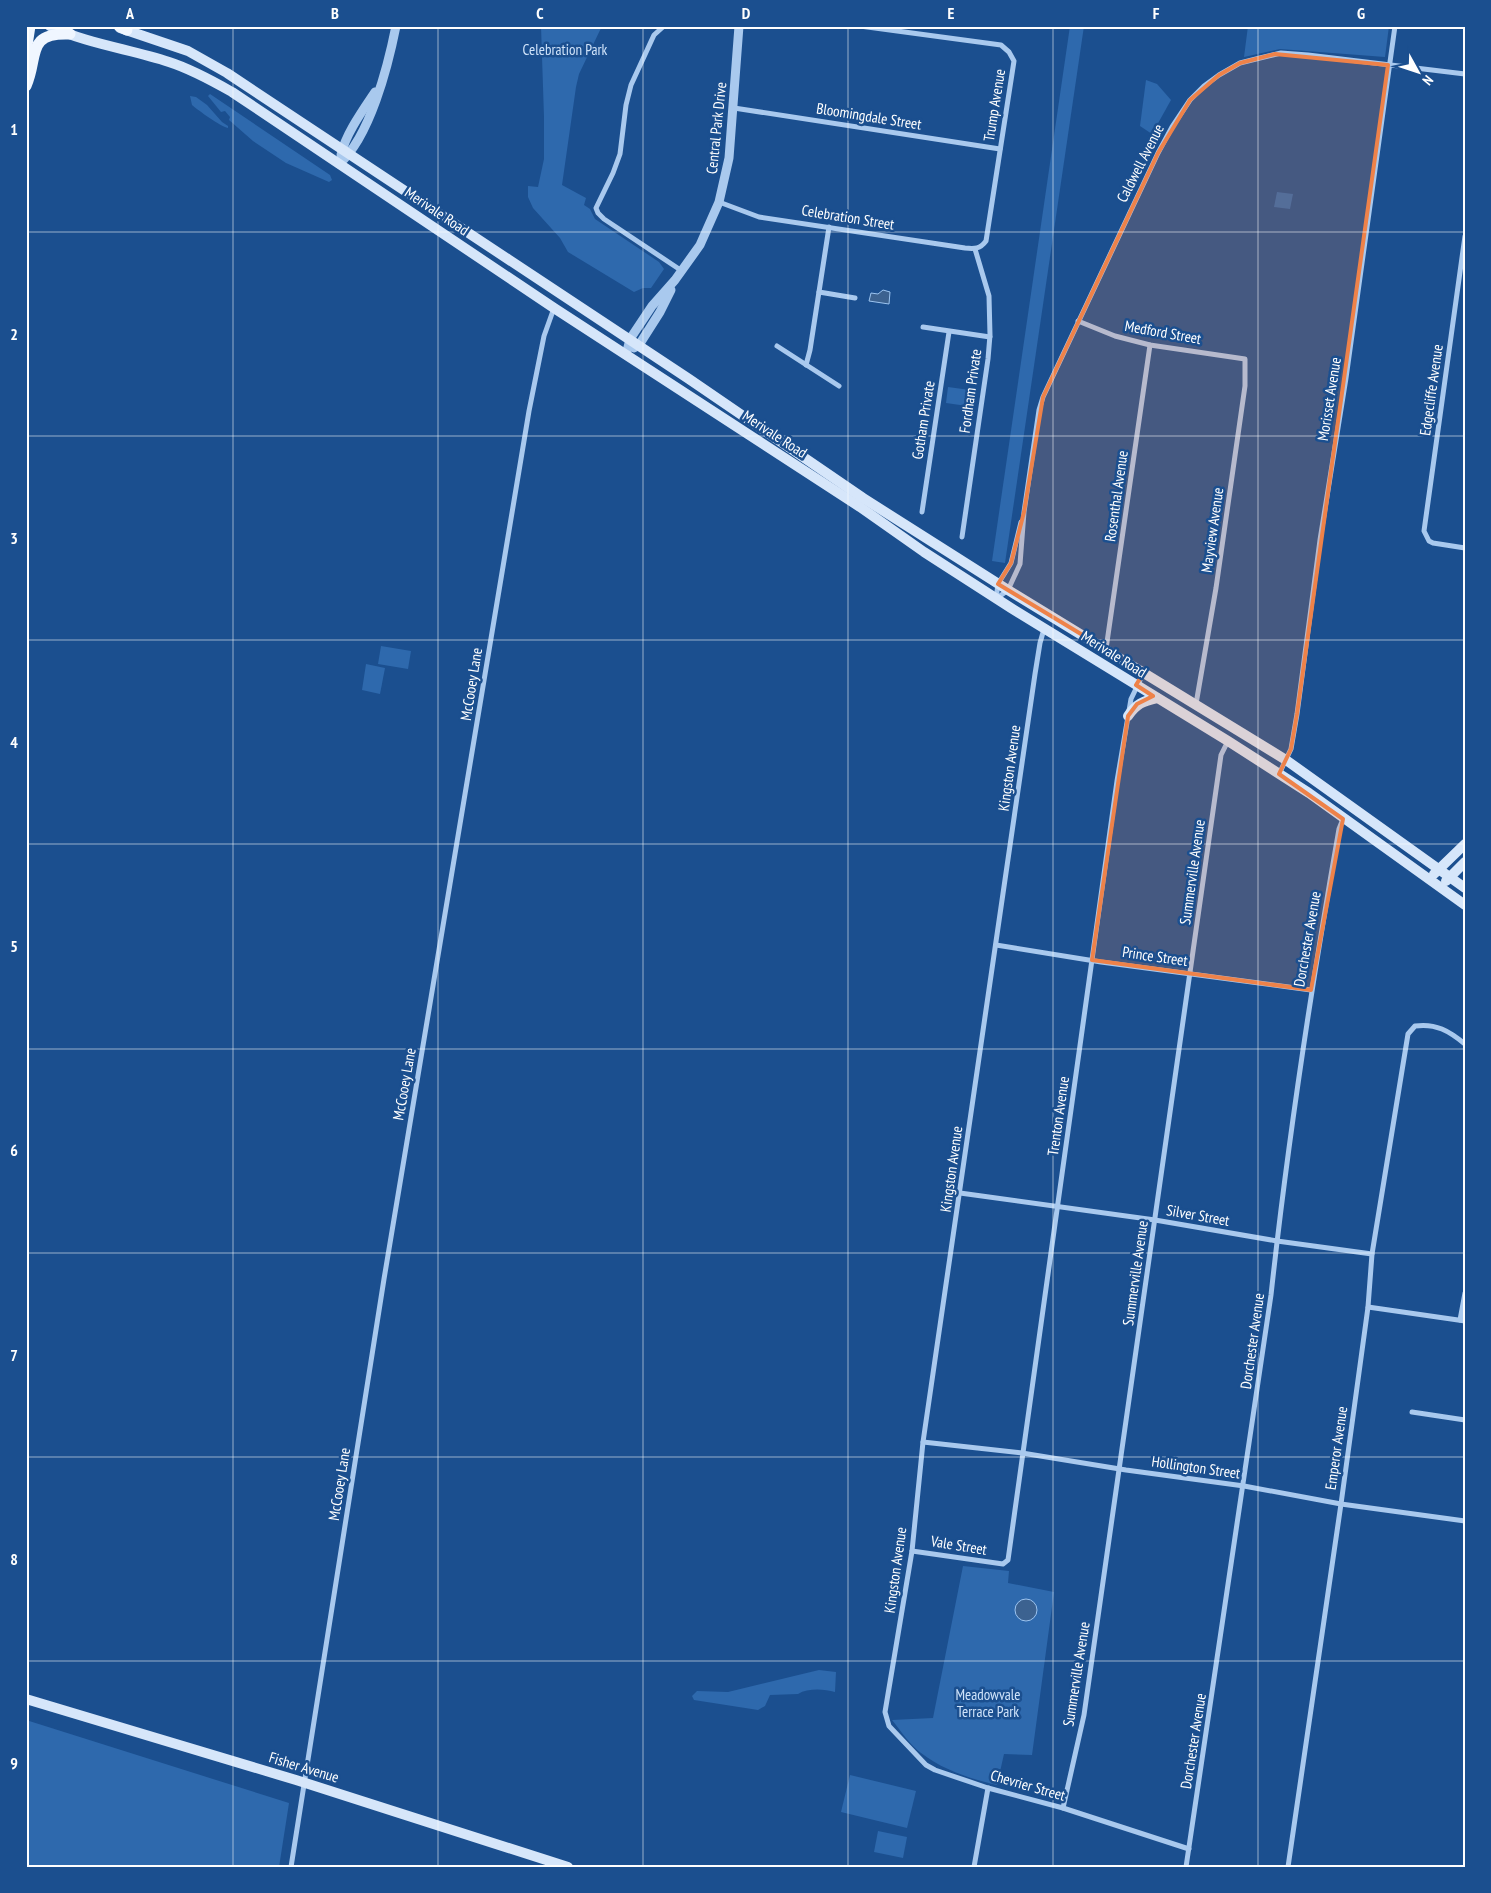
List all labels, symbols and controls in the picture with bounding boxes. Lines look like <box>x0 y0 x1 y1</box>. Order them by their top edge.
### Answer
text: A <box>125 3 135 23</box>
text: B <box>331 3 339 23</box>
text: C <box>536 3 544 23</box>
text: D <box>742 3 751 23</box>
text: E <box>948 3 955 23</box>
text: F <box>1153 3 1160 23</box>
text: G <box>1357 3 1365 23</box>
park label: Celebration Park <box>523 40 608 59</box>
north arrow <box>1394 48 1444 98</box>
street label: Trump Avenue <box>979 67 1009 143</box>
text: N <box>1419 72 1437 89</box>
street label: Central Park Drive <box>702 81 730 175</box>
street label: Bloomingdale Street <box>815 98 923 134</box>
text: 1 <box>10 119 18 139</box>
street label: Caldwell Avenue <box>1112 121 1168 205</box>
street label: Merivale Road <box>401 183 473 239</box>
street label: Celebration Street <box>800 200 896 234</box>
street label: Medford Street <box>1123 316 1203 348</box>
text: 2 <box>10 324 18 344</box>
street label: Edgecliffe Avenue <box>1415 343 1447 437</box>
street label: Fordham Private <box>955 348 985 434</box>
street label: Morisset Avenue <box>1313 356 1345 442</box>
street label: Gotham Private <box>907 379 939 461</box>
street label: Merivale Road <box>739 406 811 462</box>
street label: Rosenthal Avenue <box>1100 449 1132 543</box>
street label: Mayview Avenue <box>1197 486 1227 574</box>
text: 3 <box>10 528 18 548</box>
street label: Merivale Road <box>1078 626 1150 682</box>
street label: McCooey Lane <box>456 646 486 722</box>
street label: Kingston Avenue <box>994 724 1024 812</box>
text: 4 <box>10 732 18 752</box>
street label: Summerville Avenue <box>1175 818 1209 926</box>
street label: Dorchester Avenue <box>1289 890 1325 988</box>
text: 5 <box>10 936 18 956</box>
street label: Prince Street <box>1121 942 1189 970</box>
street label: McCooey Lane <box>388 1046 420 1122</box>
street label: Trenton Avenue <box>1043 1075 1073 1157</box>
street label: Kingston Avenue <box>936 1125 966 1213</box>
text: 6 <box>10 1140 18 1160</box>
street label: Silver Street <box>1165 1200 1231 1230</box>
street label: Summerville Avenue <box>1118 1219 1152 1327</box>
street label: Dorchester Avenue <box>1236 1292 1268 1390</box>
text: 7 <box>10 1345 18 1365</box>
street label: Emperor Avenue <box>1321 1405 1351 1491</box>
street label: McCooey Lane <box>324 1446 354 1522</box>
street label: Hollington Street <box>1151 1451 1241 1483</box>
street label: Kingston Avenue <box>880 1526 910 1614</box>
street label: Vale Street <box>929 1531 988 1559</box>
text: 8 <box>10 1549 18 1569</box>
street label: Summerville Avenue <box>1058 1620 1094 1728</box>
park label: Meadowvale Terrace Park <box>955 1685 1021 1721</box>
street label: Dorchester Avenue <box>1176 1692 1210 1790</box>
street label: Fisher Avenue <box>267 1747 341 1787</box>
text: 9 <box>10 1753 18 1773</box>
street label: Chevrier Street <box>988 1765 1068 1805</box>

